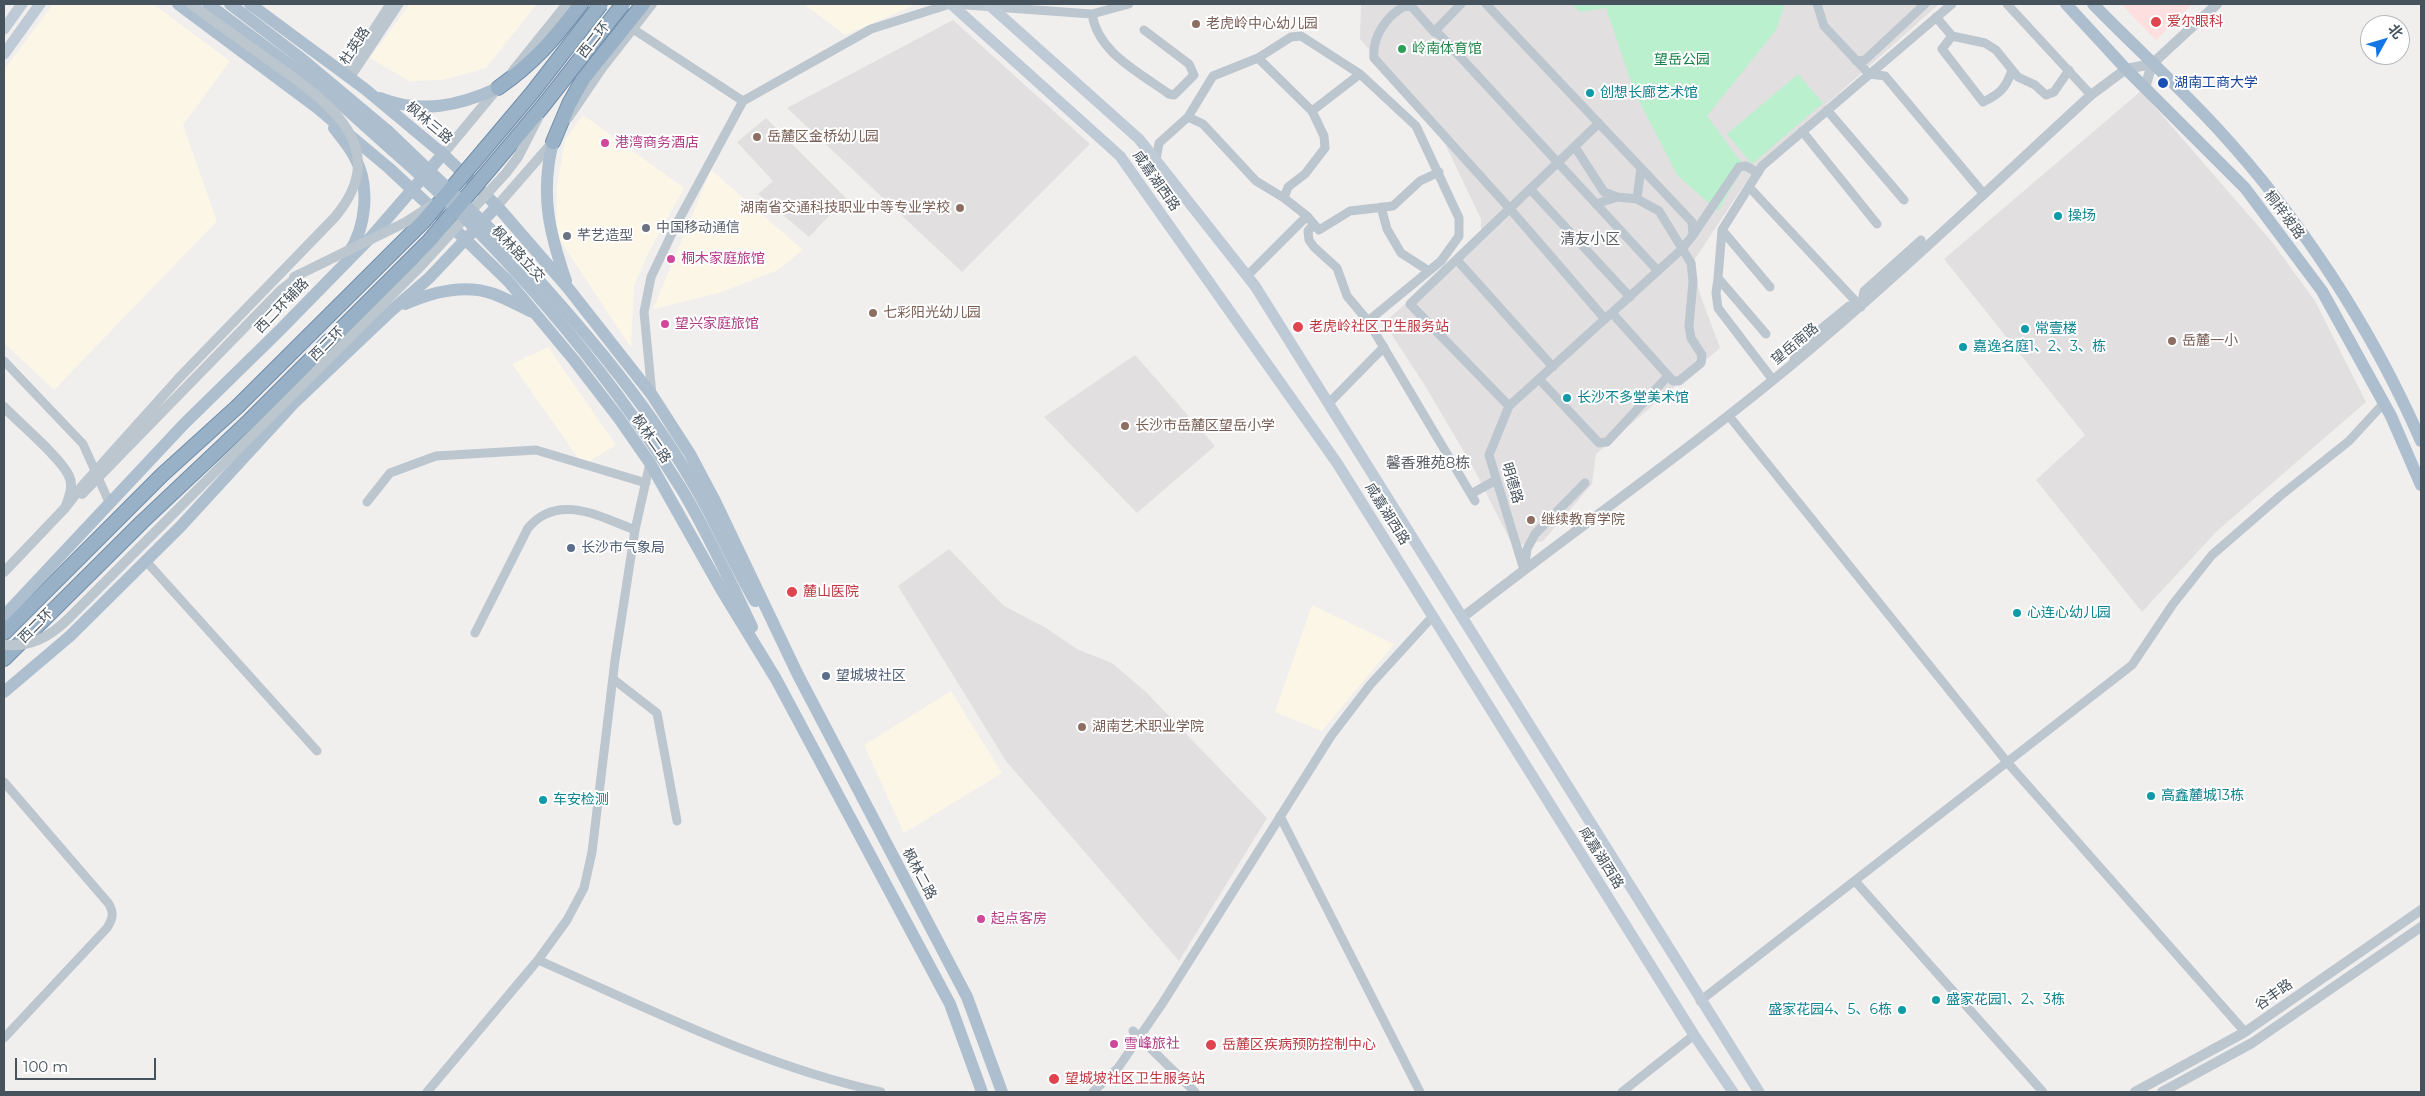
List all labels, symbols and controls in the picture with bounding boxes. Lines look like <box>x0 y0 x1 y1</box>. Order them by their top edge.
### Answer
place label: 爱尔眼科 <box>2167 14 2223 30</box>
marker: 爱尔眼科 <box>2149 15 2163 29</box>
north arrow <box>2360 15 2410 65</box>
place label: 老虎岭中心幼儿园 <box>1206 16 1318 32</box>
street label: 西二环 <box>574 18 614 62</box>
marker: 老虎岭中心幼儿园 <box>1190 18 1202 30</box>
text: 北 <box>2384 20 2407 42</box>
street label: 杜英路 <box>337 24 373 68</box>
place label: 岭南体育馆 <box>1412 41 1482 57</box>
marker: 岭南体育馆 <box>1396 43 1408 55</box>
park label: 望岳公园 <box>1654 52 1710 68</box>
place label: 湖南工商大学 <box>2174 75 2258 91</box>
marker: 湖南工商大学 <box>2156 76 2170 90</box>
place label: 创想长廊艺术馆 <box>1600 85 1698 101</box>
marker: 创想长廊艺术馆 <box>1584 87 1596 99</box>
street label: 枫林三路 <box>402 99 456 147</box>
place label: 岳麓区金桥幼儿园 <box>767 129 879 145</box>
marker: 岳麓区金桥幼儿园 <box>751 131 763 143</box>
place label: 港湾商务酒店 <box>615 135 699 151</box>
marker: 港湾商务酒店 <box>599 137 611 149</box>
street label: 咸嘉湖西路 <box>1129 148 1183 214</box>
street label: 桐梓坡路 <box>2260 188 2308 242</box>
place label: 湖南省交通科技职业中等专业学校 <box>740 200 950 216</box>
marker: 湖南省交通科技职业中等专业学校 <box>954 202 966 214</box>
place label: 操场 <box>2068 208 2096 224</box>
marker: 操场 <box>2052 210 2064 222</box>
place label: 中国移动通信 <box>656 220 740 236</box>
marker: 中国移动通信 <box>640 222 652 234</box>
street label: 枫林路立交 <box>488 223 548 285</box>
place label: 芊艺造型 <box>577 228 633 244</box>
marker: 芊艺造型 <box>561 230 573 242</box>
district label: 清友小区 <box>1560 231 1620 249</box>
place label: 桐木家庭旅馆 <box>681 251 765 267</box>
marker: 桐木家庭旅馆 <box>665 253 677 265</box>
street label: 西二环辅路 <box>252 275 312 337</box>
place label: 七彩阳光幼儿园 <box>883 305 981 321</box>
marker: 七彩阳光幼儿园 <box>867 307 879 319</box>
place label: 望兴家庭旅馆 <box>675 316 759 332</box>
marker: 望兴家庭旅馆 <box>659 318 671 330</box>
place label: 老虎岭社区卫生服务站 <box>1309 319 1449 335</box>
marker: 老虎岭社区卫生服务站 <box>1291 320 1305 334</box>
street label: 望岳南路 <box>1768 320 1822 368</box>
place label: 常壹楼 <box>2035 321 2077 337</box>
street label: 西二环 <box>306 323 348 365</box>
marker: 常壹楼 <box>2019 323 2031 335</box>
place label: 岳麓一小 <box>2182 333 2238 349</box>
marker: 岳麓一小 <box>2166 335 2178 347</box>
place label: 嘉逸名庭1、2、3、栋 <box>1973 339 2106 355</box>
marker: 嘉逸名庭1、2、3、栋 <box>1957 341 1969 353</box>
place label: 长沙不多堂美术馆 <box>1577 390 1689 406</box>
marker: 长沙不多堂美术馆 <box>1561 392 1573 404</box>
street label: 枫林二路 <box>628 411 674 467</box>
place label: 长沙市岳麓区望岳小学 <box>1135 418 1275 434</box>
marker: 长沙市岳麓区望岳小学 <box>1119 420 1131 432</box>
district label: 馨香雅苑8栋 <box>1386 455 1470 473</box>
street label: 明德路 <box>1498 460 1526 506</box>
street label: 咸嘉湖西路 <box>1361 480 1413 548</box>
place label: 继续教育学院 <box>1541 512 1625 528</box>
marker: 继续教育学院 <box>1525 514 1537 526</box>
place label: 长沙市气象局 <box>581 540 665 556</box>
marker: 长沙市气象局 <box>565 542 577 554</box>
place label: 麓山医院 <box>803 584 859 600</box>
marker: 麓山医院 <box>785 585 799 599</box>
street label: 西二环 <box>15 605 57 647</box>
place label: 心连心幼儿园 <box>2027 605 2111 621</box>
marker: 心连心幼儿园 <box>2011 607 2023 619</box>
place label: 望城坡社区 <box>836 668 906 684</box>
marker: 望城坡社区 <box>820 670 832 682</box>
place label: 湖南艺术职业学院 <box>1092 719 1204 735</box>
marker: 湖南艺术职业学院 <box>1076 721 1088 733</box>
place label: 高鑫麓城13栋 <box>2161 788 2244 804</box>
marker: 高鑫麓城13栋 <box>2145 790 2157 802</box>
place label: 车安检测 <box>553 792 609 808</box>
marker: 车安检测 <box>537 794 549 806</box>
street label: 咸嘉湖西路 <box>1575 824 1627 892</box>
street label: 枫林二路 <box>898 845 940 903</box>
place label: 起点客房 <box>991 911 1047 927</box>
marker: 起点客房 <box>975 913 987 925</box>
street label: 谷丰路 <box>2252 976 2296 1014</box>
place label: 盛家花园1、2、3栋 <box>1946 992 2065 1008</box>
marker: 盛家花园1、2、3栋 <box>1930 994 1942 1006</box>
place label: 盛家花园4、5、6栋 <box>1768 1002 1892 1018</box>
marker: 盛家花园4、5、6栋 <box>1896 1004 1908 1016</box>
place label: 雪峰旅社 <box>1124 1036 1180 1052</box>
place label: 岳麓区疾病预防控制中心 <box>1222 1037 1376 1053</box>
marker: 雪峰旅社 <box>1108 1038 1120 1050</box>
marker: 岳麓区疾病预防控制中心 <box>1204 1038 1218 1052</box>
scale bar <box>18 1048 159 1080</box>
text: 100 m <box>23 1057 68 1076</box>
place label: 望城坡社区卫生服务站 <box>1065 1071 1205 1087</box>
marker: 望城坡社区卫生服务站 <box>1047 1072 1061 1086</box>

